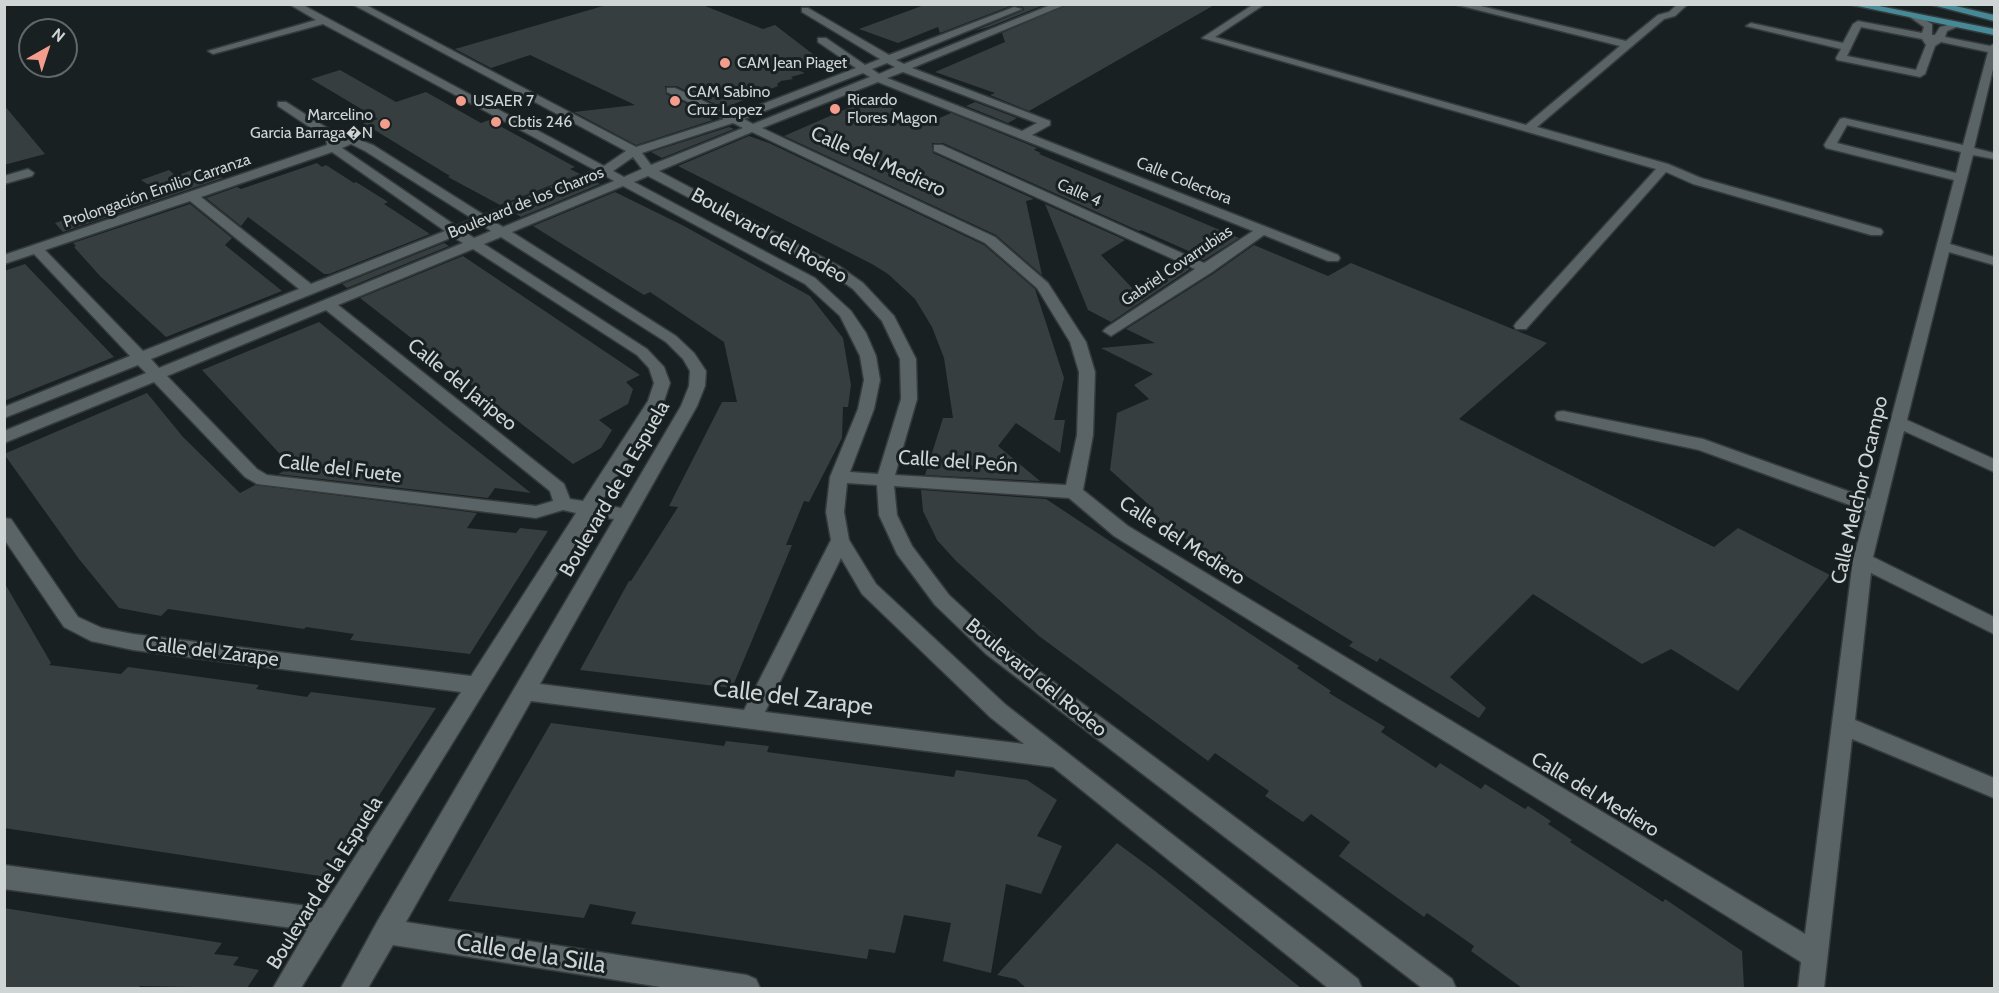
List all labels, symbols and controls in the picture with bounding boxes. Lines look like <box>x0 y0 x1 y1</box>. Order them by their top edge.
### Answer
north arrow <box>18 18 78 78</box>
text: N <box>48 24 69 46</box>
place label: CAM Jean Piaget <box>737 53 847 73</box>
marker: CAM Jean Piaget <box>718 56 732 70</box>
place label: CAM Sabino Cruz Lopez <box>687 82 770 120</box>
place label: Ricardo Flores Magon <box>847 90 937 128</box>
place label: USAER 7 <box>473 91 534 111</box>
marker: USAER 7 <box>454 94 468 108</box>
marker: CAM Sabino Cruz Lopez <box>668 94 682 108</box>
marker: Ricardo Flores Magon <box>828 102 842 116</box>
place label: Marcelino Garcia Barraga�N <box>250 105 373 143</box>
place label: Cbtis 246 <box>508 112 572 132</box>
marker: Cbtis 246 <box>489 115 503 129</box>
marker: Marcelino Garcia Barraga�N <box>378 117 392 131</box>
street label: Calle del Mediero <box>807 121 949 203</box>
street label: Prolongación Emilio Carranza <box>61 150 253 232</box>
street label: Calle Colectora <box>1134 153 1234 209</box>
street label: Boulevard de los Charros <box>445 163 607 243</box>
street label: Calle 4 <box>1054 175 1104 211</box>
street label: Boulevard del Rodeo <box>687 183 851 289</box>
street label: Gabriel Covarrubias <box>1118 222 1236 310</box>
street label: Calle del Jaripeo <box>402 334 522 436</box>
street label: Calle Melchor Ocampo <box>1827 394 1893 586</box>
street label: Boulevard de la Espuela <box>555 397 675 581</box>
street label: Calle del Peón <box>897 446 1019 478</box>
street label: Calle del Fuete <box>277 450 403 488</box>
street label: Calle del Mediero <box>1114 491 1250 591</box>
street label: Boulevard del Rodeo <box>961 614 1111 742</box>
street label: Calle del Zarape <box>144 632 280 672</box>
street label: Calle del Zarape <box>711 674 875 722</box>
street label: Calle del Mediero <box>1526 747 1664 843</box>
street label: Boulevard de la Espuela <box>262 792 388 974</box>
street label: Calle de la Silla <box>454 928 608 980</box>

